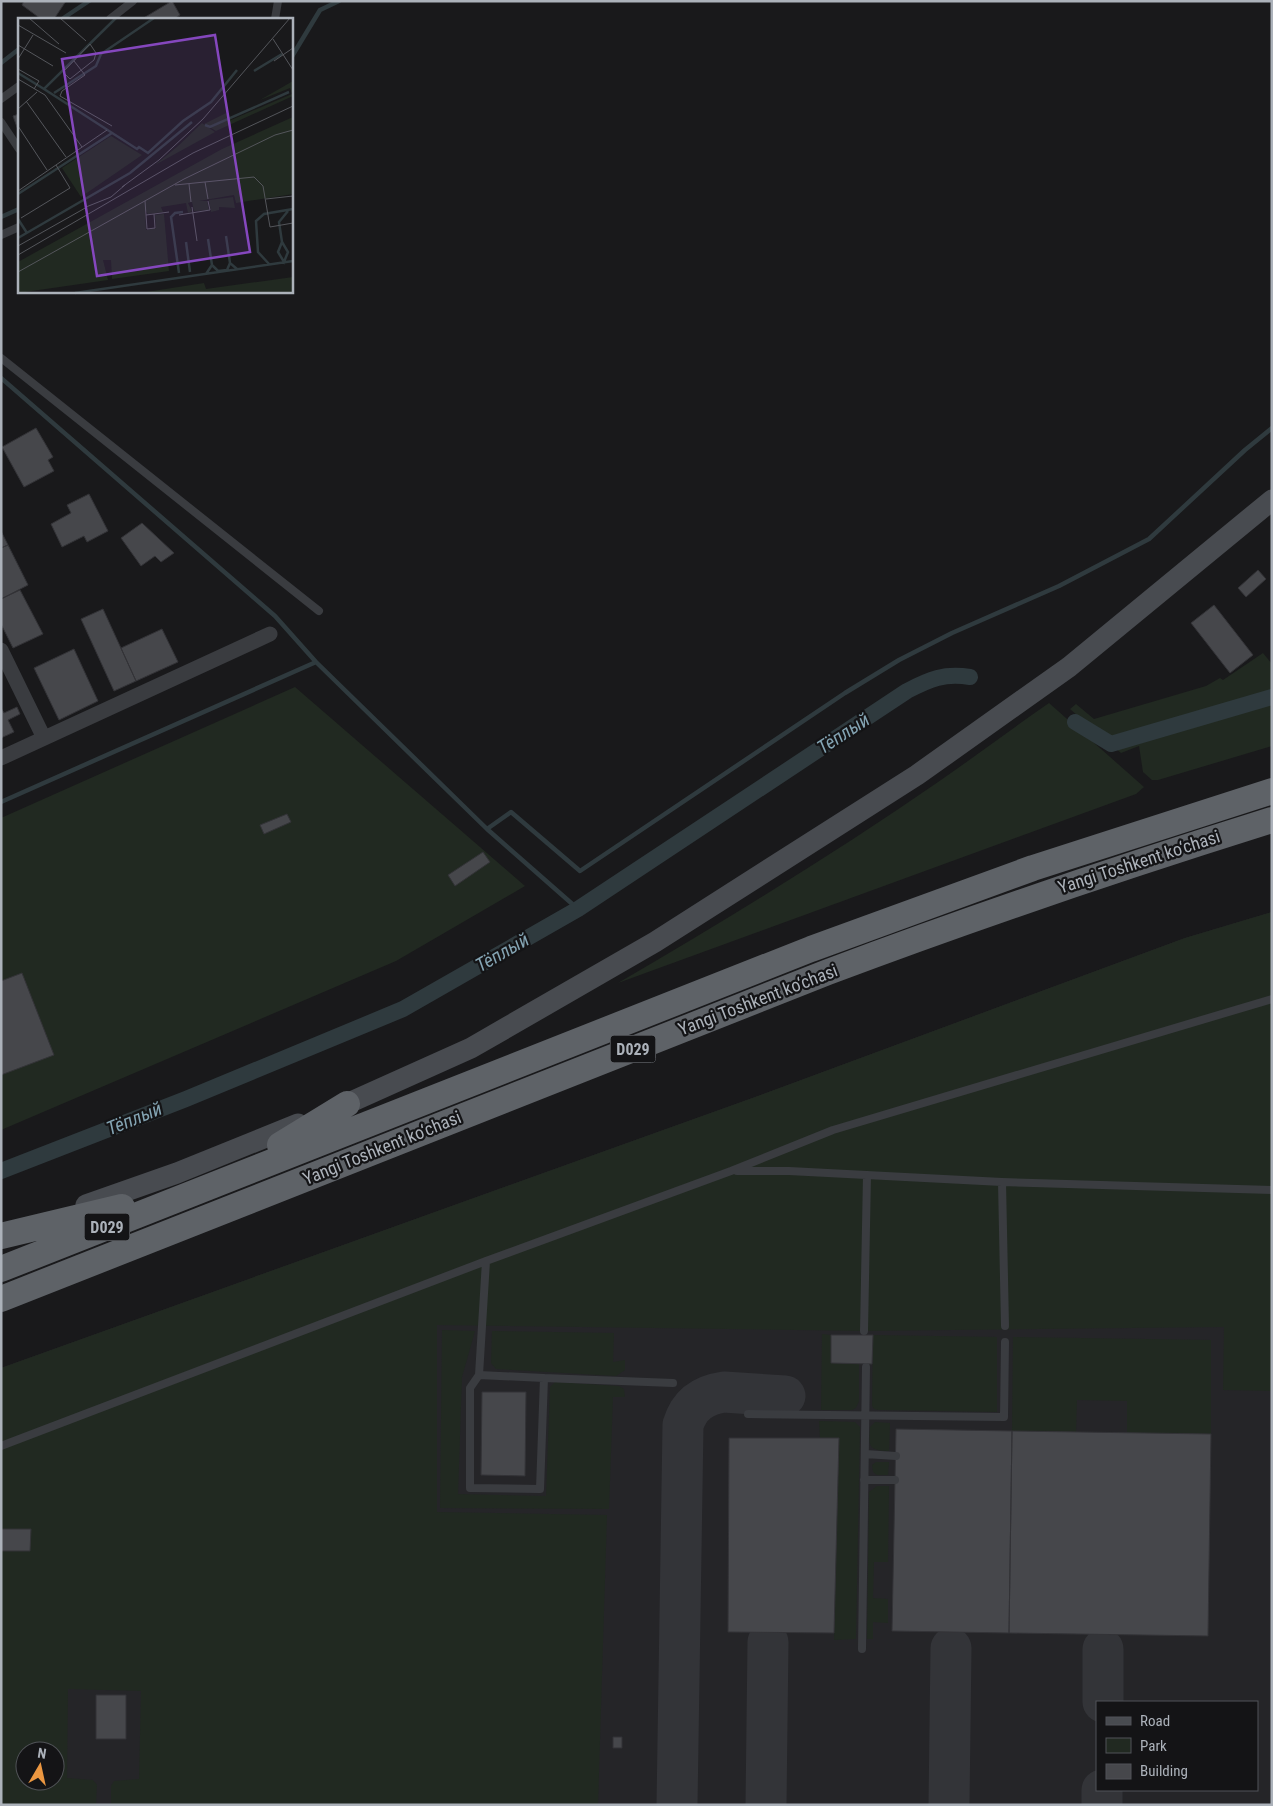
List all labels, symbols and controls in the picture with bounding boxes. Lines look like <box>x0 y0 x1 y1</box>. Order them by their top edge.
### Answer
inset map <box>18 18 292 292</box>
water label: Тёплый <box>813 708 874 759</box>
street label: Yangi Toshkent ko‘chasi <box>1055 825 1222 898</box>
water label: Тёплый <box>471 928 533 977</box>
street label: Yangi Toshkent ko‘chasi <box>675 959 840 1040</box>
road number: D029 <box>610 1036 656 1062</box>
water label: Тёплый <box>103 1097 165 1140</box>
street label: Yangi Toshkent ko‘chasi <box>300 1106 464 1189</box>
road number: D029 <box>84 1214 130 1240</box>
legend <box>1096 1701 1258 1791</box>
text: Road <box>1140 1712 1170 1730</box>
text: Park <box>1140 1737 1167 1755</box>
north arrow <box>15 1741 65 1791</box>
text: N <box>37 1745 48 1762</box>
text: Building <box>1140 1762 1188 1780</box>

